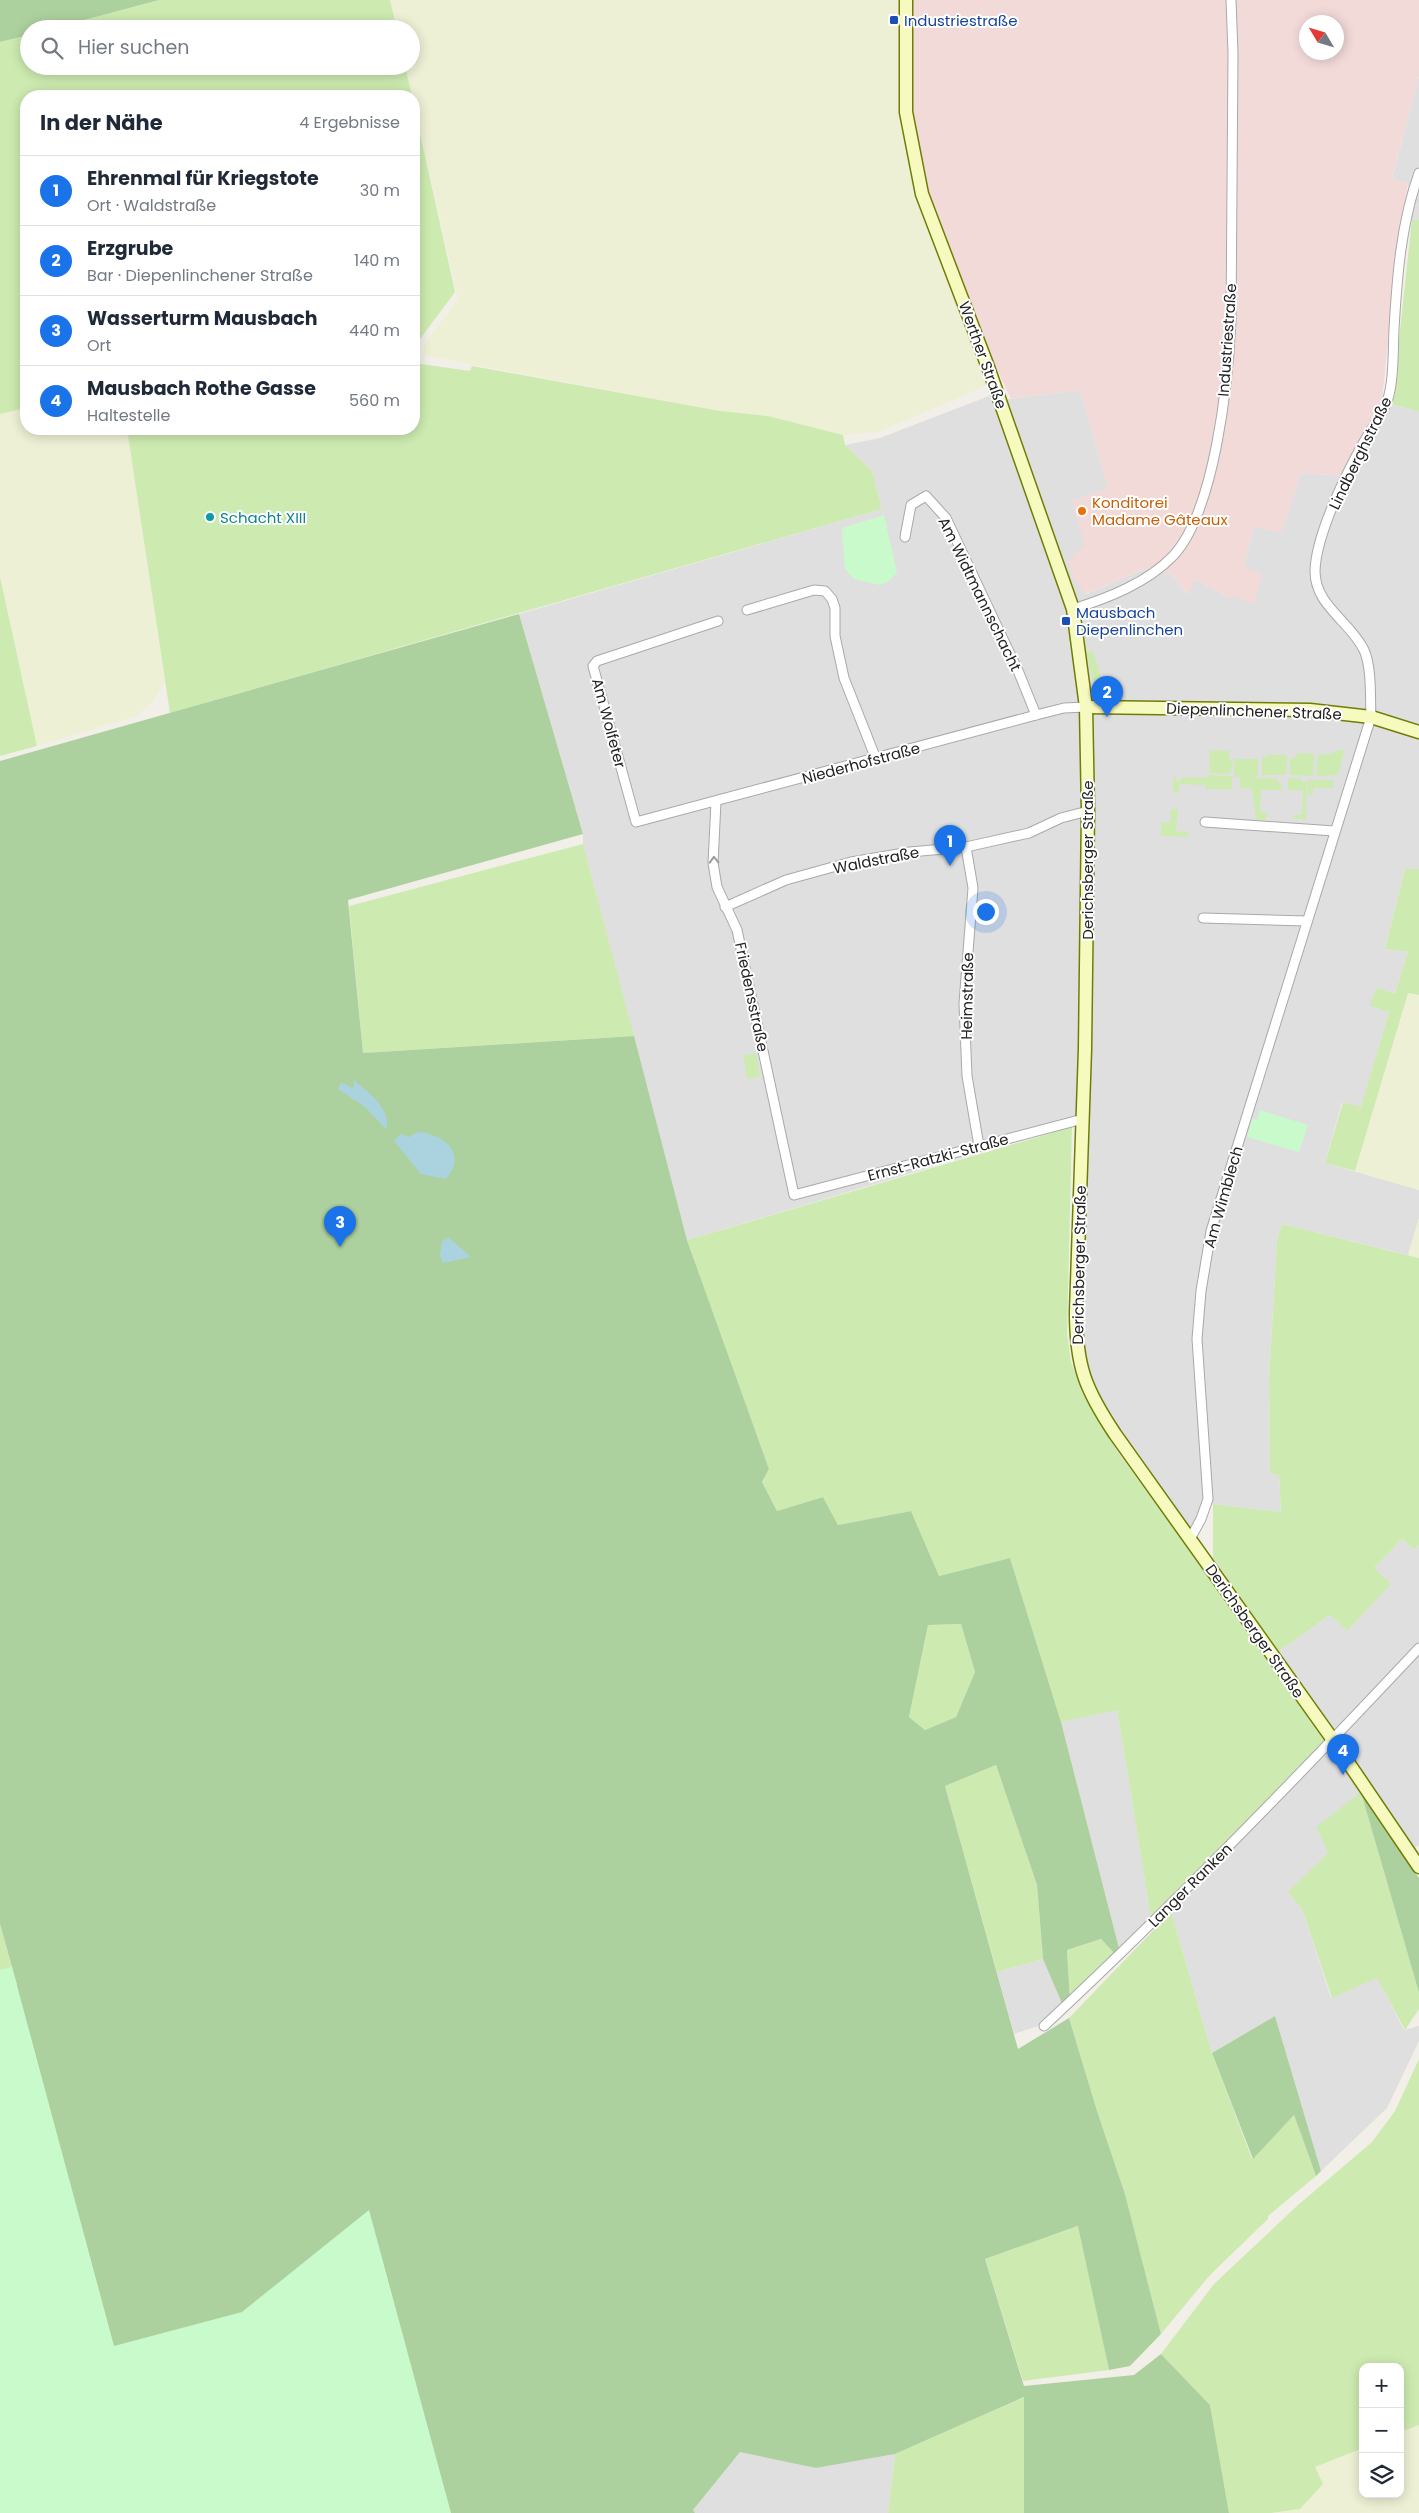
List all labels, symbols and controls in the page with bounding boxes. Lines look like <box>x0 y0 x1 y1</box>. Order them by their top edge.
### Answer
place label: Industriestraße <box>904 10 1017 31</box>
marker: Industriestraße <box>888 14 900 26</box>
north arrow <box>1299 15 1344 60</box>
search box <box>20 20 420 75</box>
icon: search <box>38 34 66 62</box>
text: Hier suchen <box>78 34 189 61</box>
text: In der Nähe <box>40 108 163 137</box>
text: 4 Ergebnisse <box>299 111 400 134</box>
text: Ehrenmal für Kriegstote <box>87 165 319 192</box>
text: 1 <box>53 179 59 202</box>
text: 30 m <box>360 179 400 202</box>
text: Ort · Waldstraße <box>87 194 216 217</box>
text: Erzgrube <box>87 235 173 262</box>
text: 2 <box>51 249 61 272</box>
text: 140 m <box>354 249 400 272</box>
text: Bar · Diepenlinchener Straße <box>87 264 313 287</box>
street label: Industriestraße <box>1213 283 1241 397</box>
street label: Werther Straße <box>954 298 1012 412</box>
text: Wasserturm Mausbach <box>87 305 318 332</box>
text: 3 <box>51 319 61 342</box>
text: 440 m <box>349 319 400 342</box>
text: Ort <box>87 334 111 357</box>
text: Mausbach Rothe Gasse <box>87 375 316 402</box>
text: 4 <box>51 389 61 412</box>
text: 560 m <box>349 389 400 412</box>
street label: Lindberghstraße <box>1324 393 1396 513</box>
text: Haltestelle <box>87 404 170 427</box>
place label: Konditorei Madame Gâteaux <box>1092 492 1228 530</box>
marker: Konditorei Madame Gâteaux <box>1076 505 1088 517</box>
place label: Schacht XIII <box>220 507 306 528</box>
marker: Schacht XIII <box>204 511 216 523</box>
street label: Am Widtmannschacht <box>933 513 1027 675</box>
place label: Mausbach Diepenlinchen <box>1076 602 1183 640</box>
marker: Mausbach Diepenlinchen <box>1060 615 1072 627</box>
street label: Am Wolfeter <box>587 676 631 771</box>
pin: 2 <box>1091 676 1123 717</box>
street label: Diepenlinchener Straße <box>1166 697 1342 725</box>
street label: Niederhofstraße <box>800 737 922 789</box>
street label: Derichsberger Straße <box>1077 780 1098 940</box>
pin: 1 <box>934 825 966 866</box>
street label: Waldstraße <box>831 841 921 879</box>
one-way arrow <box>708 856 719 864</box>
your location <box>973 899 999 925</box>
street label: Friedensstraße <box>730 940 774 1054</box>
street label: Heimstraße <box>956 952 978 1040</box>
street label: Ernst-Ratzki-Straße <box>865 1128 1011 1186</box>
street label: Am Wimblech <box>1198 1144 1248 1250</box>
street label: Derichsberger Straße <box>1067 1185 1091 1345</box>
pin: 3 <box>324 1206 356 1247</box>
street label: Derichsberger Straße <box>1201 1560 1309 1702</box>
pin: 4 <box>1327 1734 1359 1775</box>
street label: Langer Ranken <box>1143 1838 1237 1932</box>
map controls <box>1359 2363 1404 2498</box>
button: + <box>1359 2363 1404 2408</box>
button: − <box>1359 2408 1404 2453</box>
button: layers <box>1359 2453 1404 2498</box>

